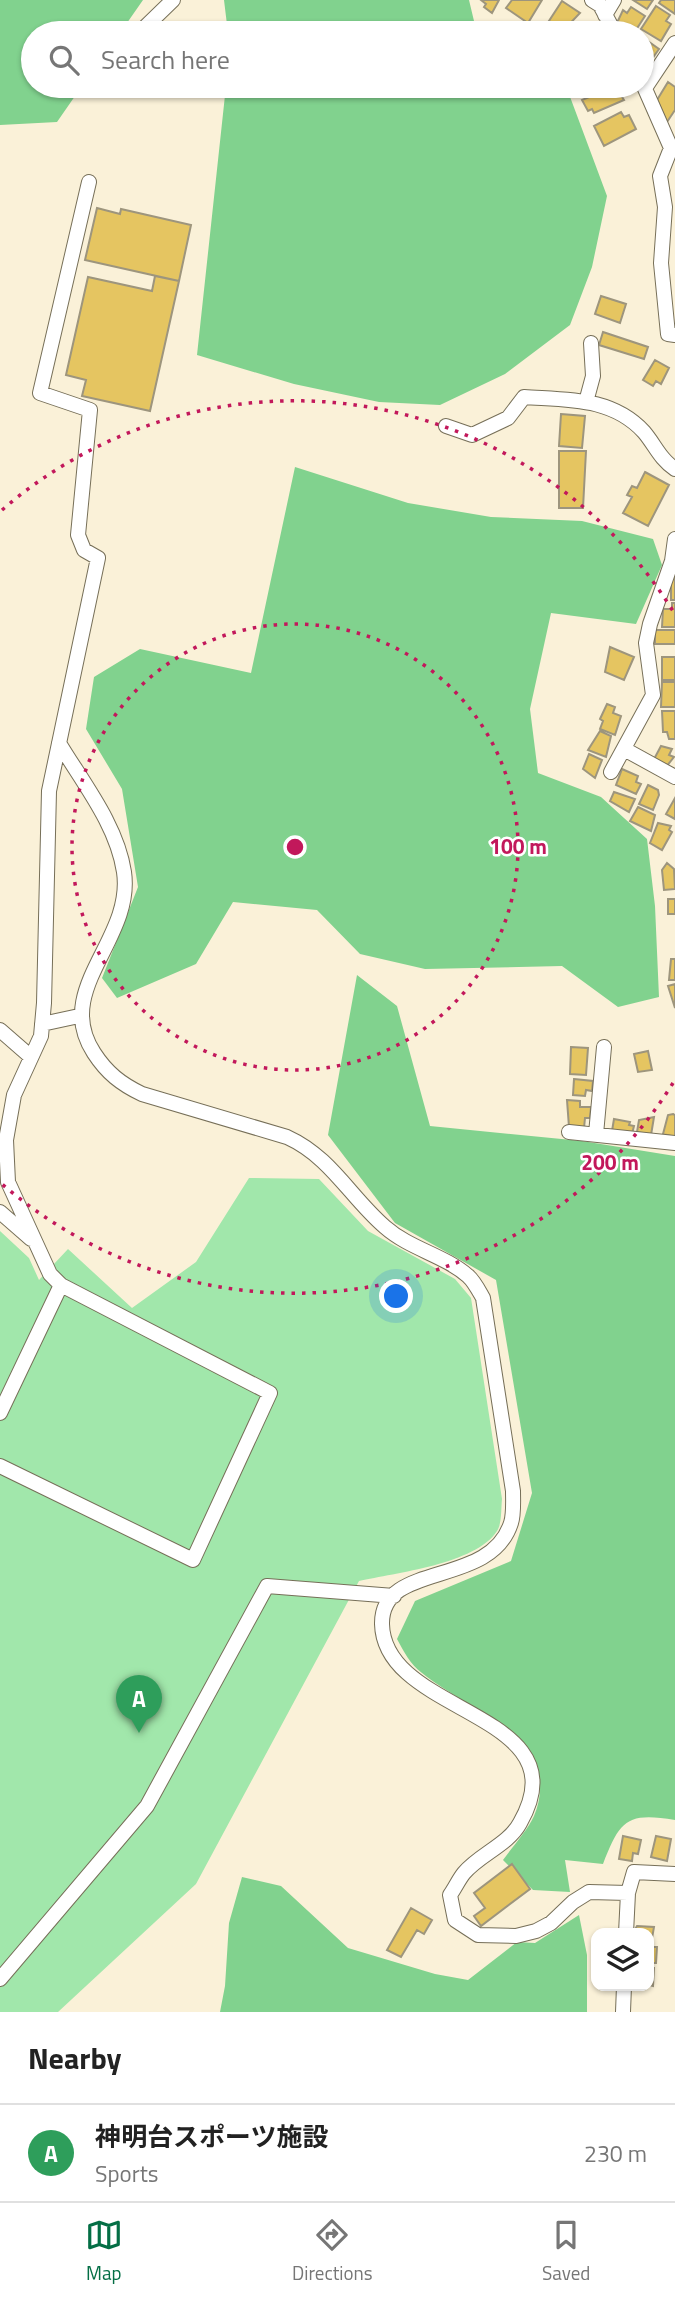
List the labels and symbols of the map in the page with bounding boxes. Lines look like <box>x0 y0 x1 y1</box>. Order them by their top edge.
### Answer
text: 100 m <box>489 830 547 862</box>
centre of rings <box>283 835 307 859</box>
text: 200 m <box>581 1146 639 1178</box>
your location <box>379 1279 413 1313</box>
pin: A <box>116 1675 162 1733</box>

